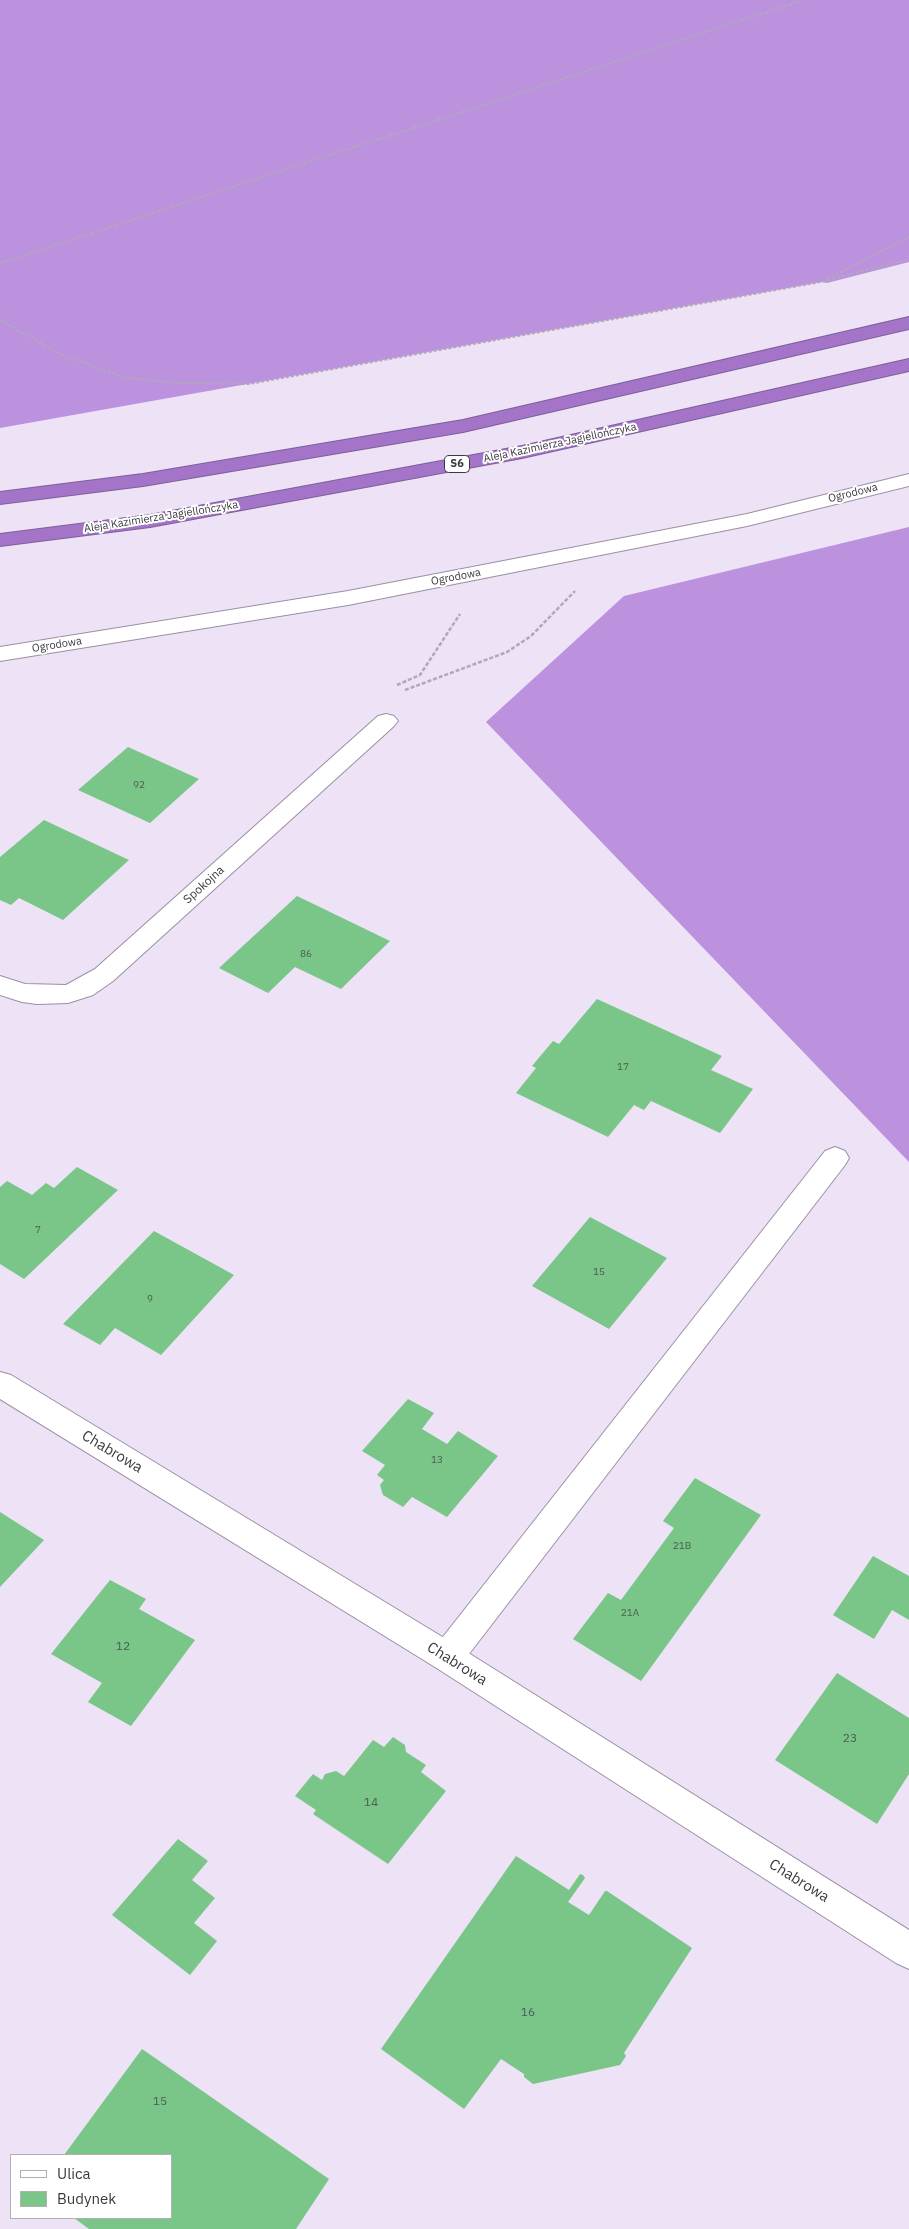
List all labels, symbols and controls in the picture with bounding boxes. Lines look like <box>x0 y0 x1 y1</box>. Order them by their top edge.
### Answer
street label: Aleja Kazimierza Jagiellończyka <box>482 420 638 466</box>
road number: S6 <box>444 456 470 472</box>
street label: Ogrodowa <box>827 480 879 506</box>
street label: Aleja Kazimierza Jagiellończyka <box>83 498 239 536</box>
street label: Ogrodowa <box>430 566 482 588</box>
street label: Ogrodowa <box>31 635 83 655</box>
house number: 92 <box>133 779 145 791</box>
street label: Spokojna <box>181 863 227 907</box>
house number: 86 <box>300 948 312 960</box>
house number: 17 <box>617 1061 629 1073</box>
house number: 7 <box>35 1224 41 1236</box>
house number: 15 <box>593 1266 605 1278</box>
house number: 9 <box>147 1293 153 1305</box>
street label: Chabrowa <box>78 1427 146 1477</box>
house number: 13 <box>431 1454 443 1466</box>
house number: 21B <box>673 1540 691 1552</box>
house number: 21A <box>621 1607 639 1619</box>
street label: Chabrowa <box>424 1638 490 1690</box>
house number: 12 <box>116 1640 130 1654</box>
house number: 23 <box>843 1732 857 1746</box>
house number: 14 <box>364 1796 378 1810</box>
street label: Chabrowa <box>766 1855 832 1907</box>
house number: 16 <box>521 2006 535 2020</box>
house number: 15 <box>153 2095 167 2109</box>
legend <box>10 2154 172 2219</box>
text: Ulica <box>57 2164 91 2183</box>
text: Budynek <box>57 2189 116 2208</box>

